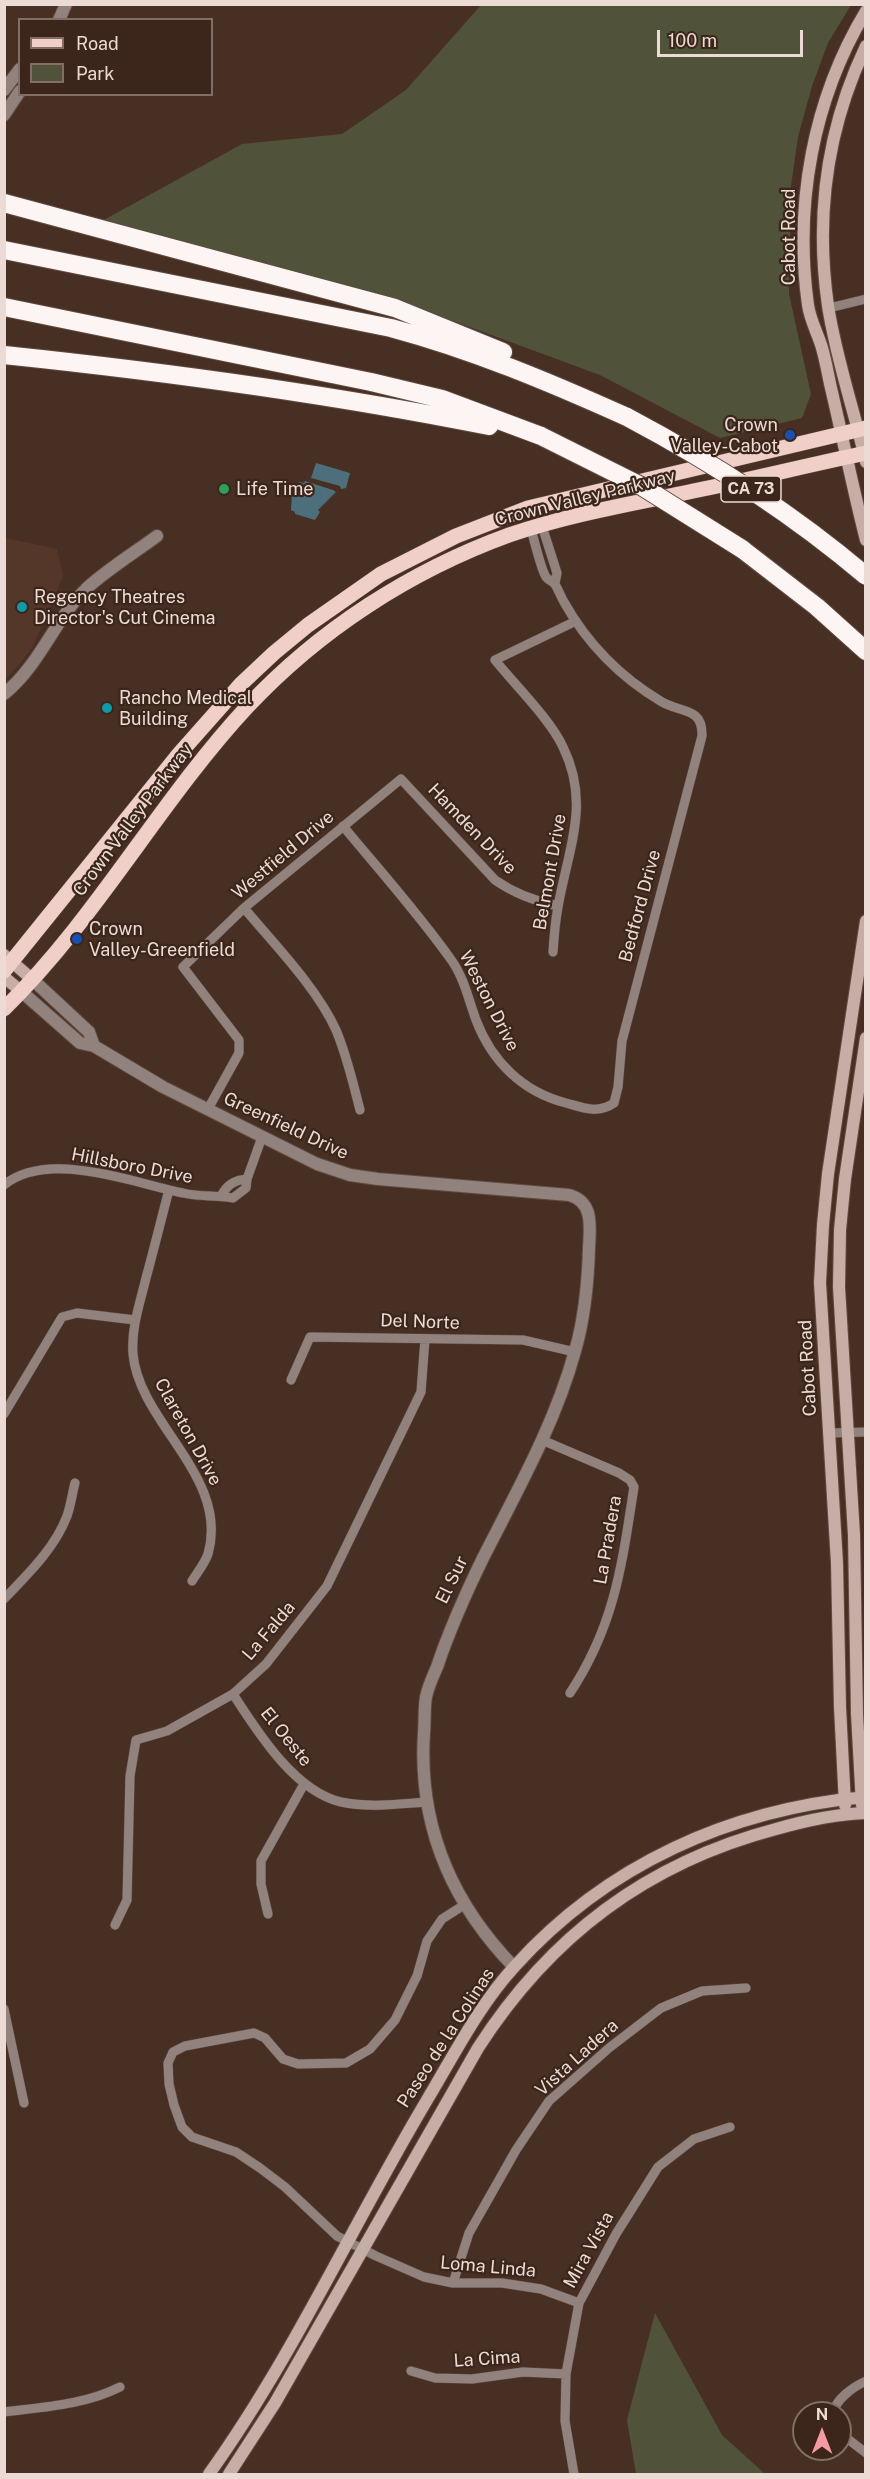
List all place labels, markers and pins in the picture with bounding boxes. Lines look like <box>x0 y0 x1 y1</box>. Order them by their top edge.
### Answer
place label: Crown Valley-Cabot <box>670 414 778 456</box>
marker: Crown Valley-Cabot <box>783 428 797 442</box>
place label: Life Time <box>236 478 313 500</box>
marker: Life Time <box>217 482 231 496</box>
place label: Regency Theatres Director's Cut Cinema <box>34 586 215 628</box>
marker: Regency Theatres Director's Cut Cinema <box>15 600 29 614</box>
place label: Rancho Medical Building <box>119 687 252 730</box>
marker: Rancho Medical Building <box>100 701 114 715</box>
place label: Crown Valley-Greenfield <box>89 918 235 960</box>
marker: Crown Valley-Greenfield <box>70 932 84 946</box>

